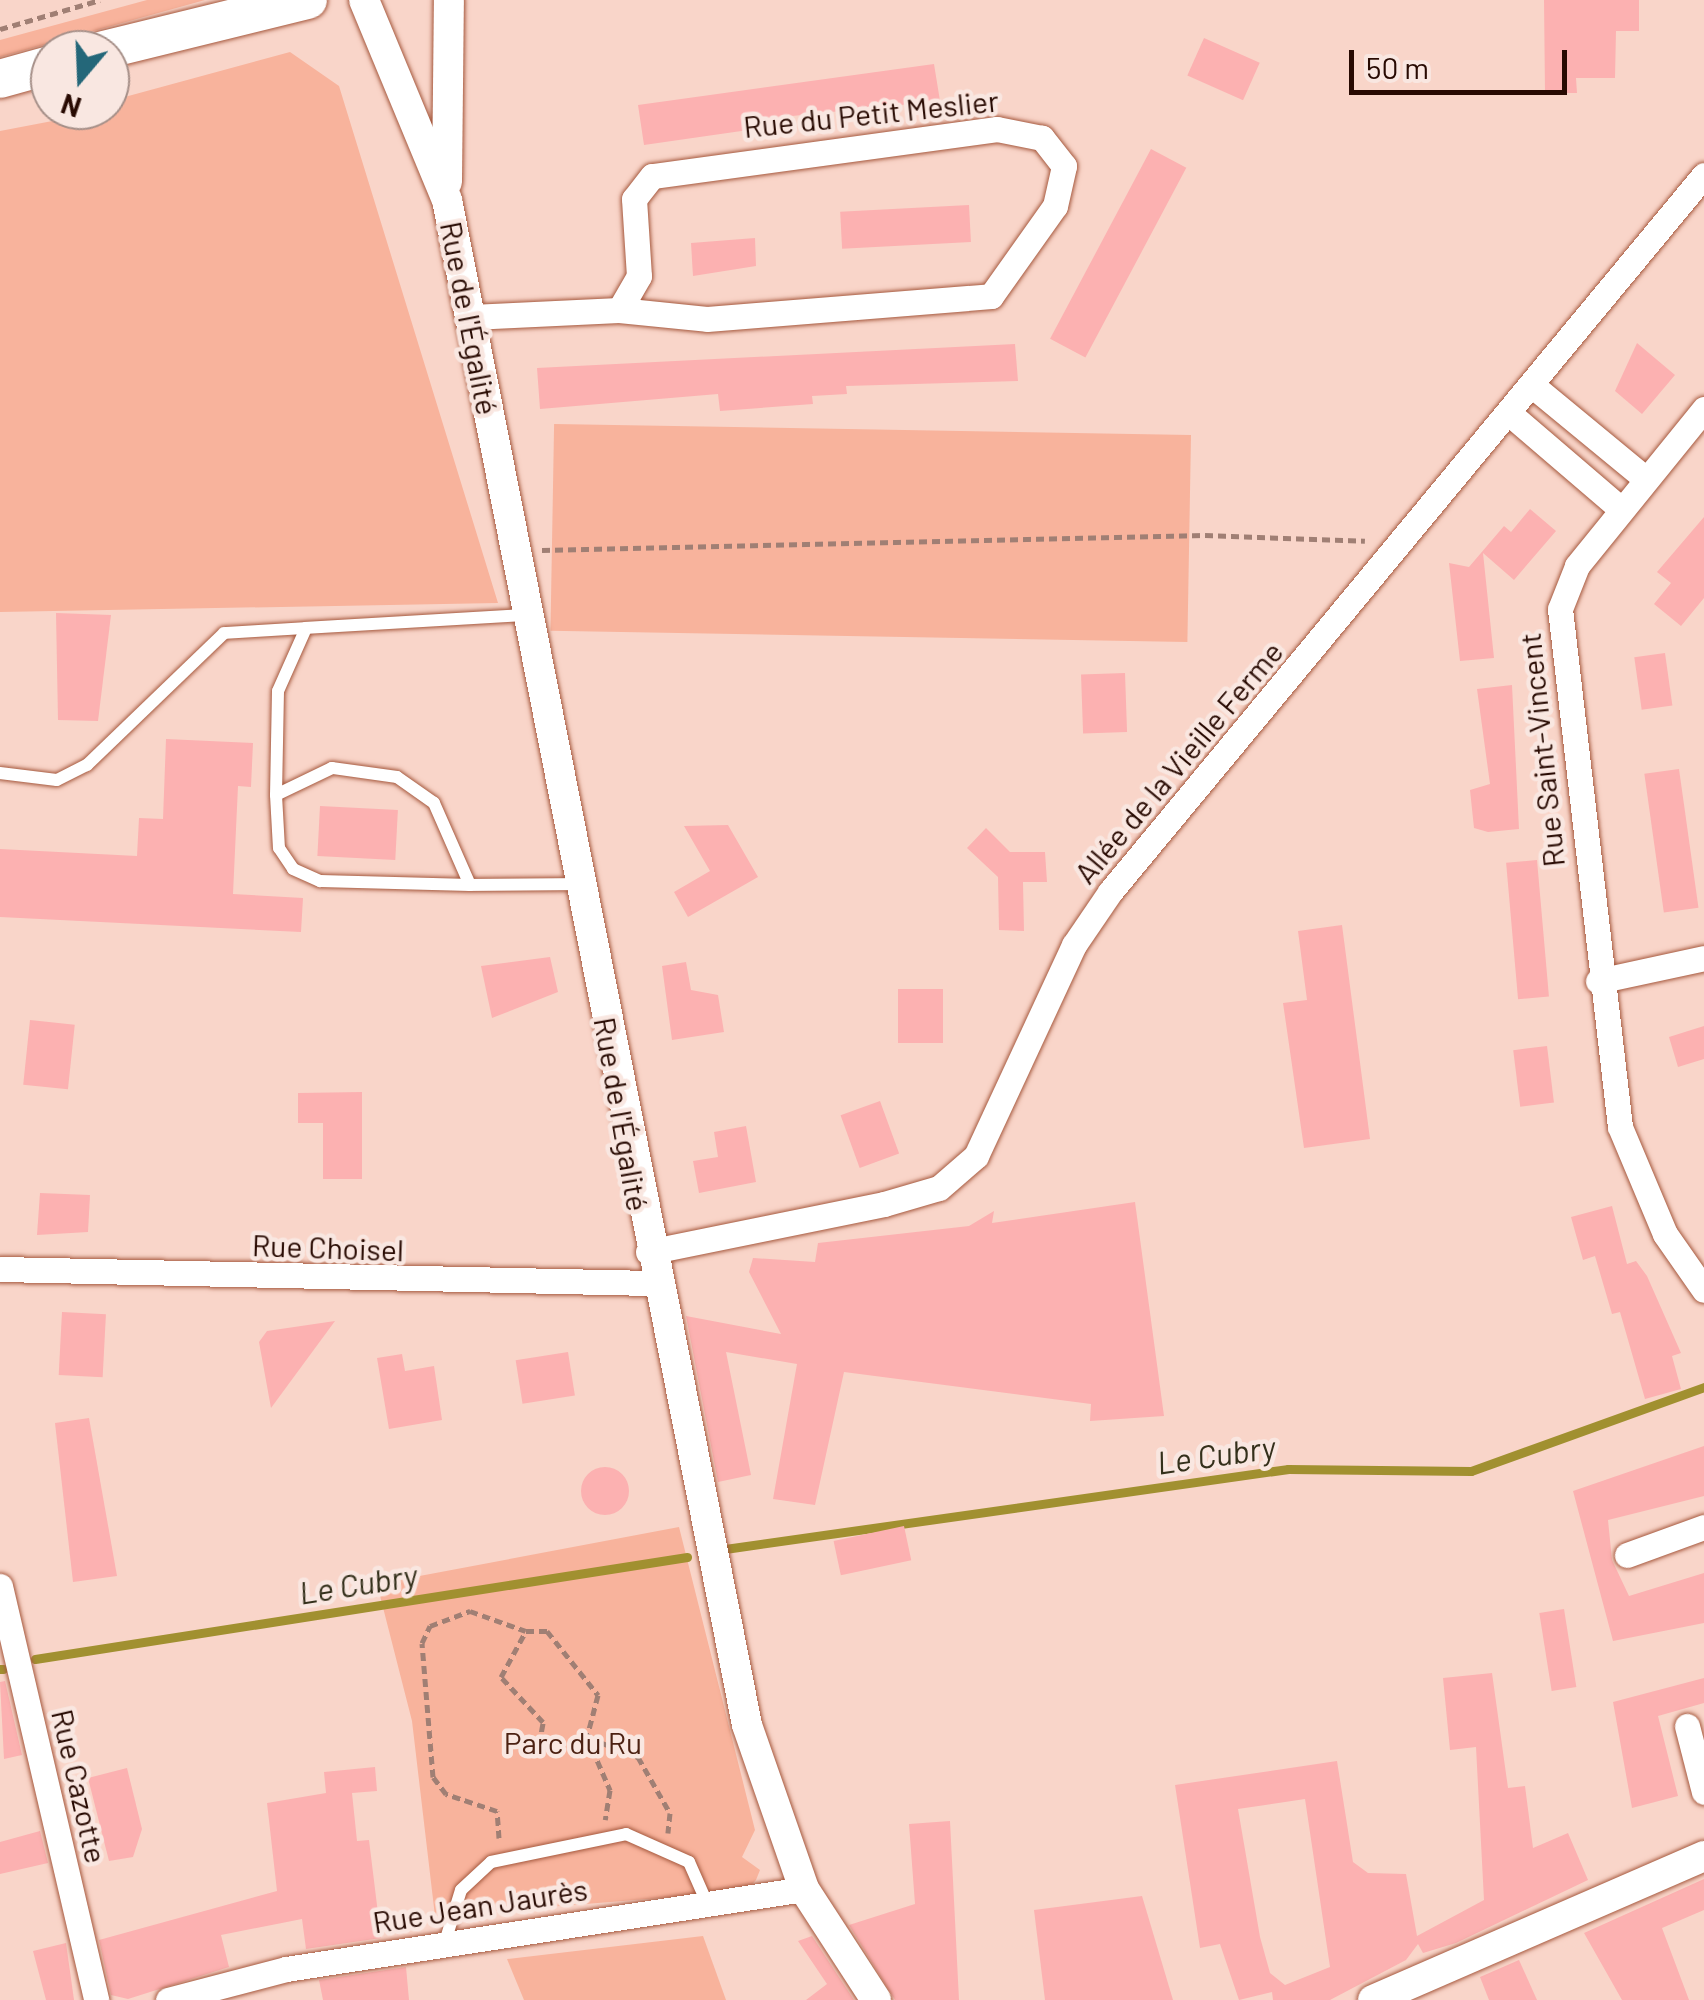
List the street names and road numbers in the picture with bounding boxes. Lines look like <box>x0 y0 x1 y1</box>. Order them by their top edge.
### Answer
street label: Rue du Petit Meslier <box>742 82 1000 144</box>
street label: Rue de l'Égalité <box>434 218 506 418</box>
street label: Rue Saint-Vincent <box>1511 631 1571 869</box>
street label: Allée de la Vieille Ferme <box>1066 634 1290 890</box>
street label: Rue de l'Égalité <box>587 1014 657 1214</box>
street label: Rue Choisel <box>251 1226 405 1268</box>
street label: Rue Cazotte <box>45 1706 115 1866</box>
street label: Rue Jean Jaurès <box>370 1870 590 1940</box>

